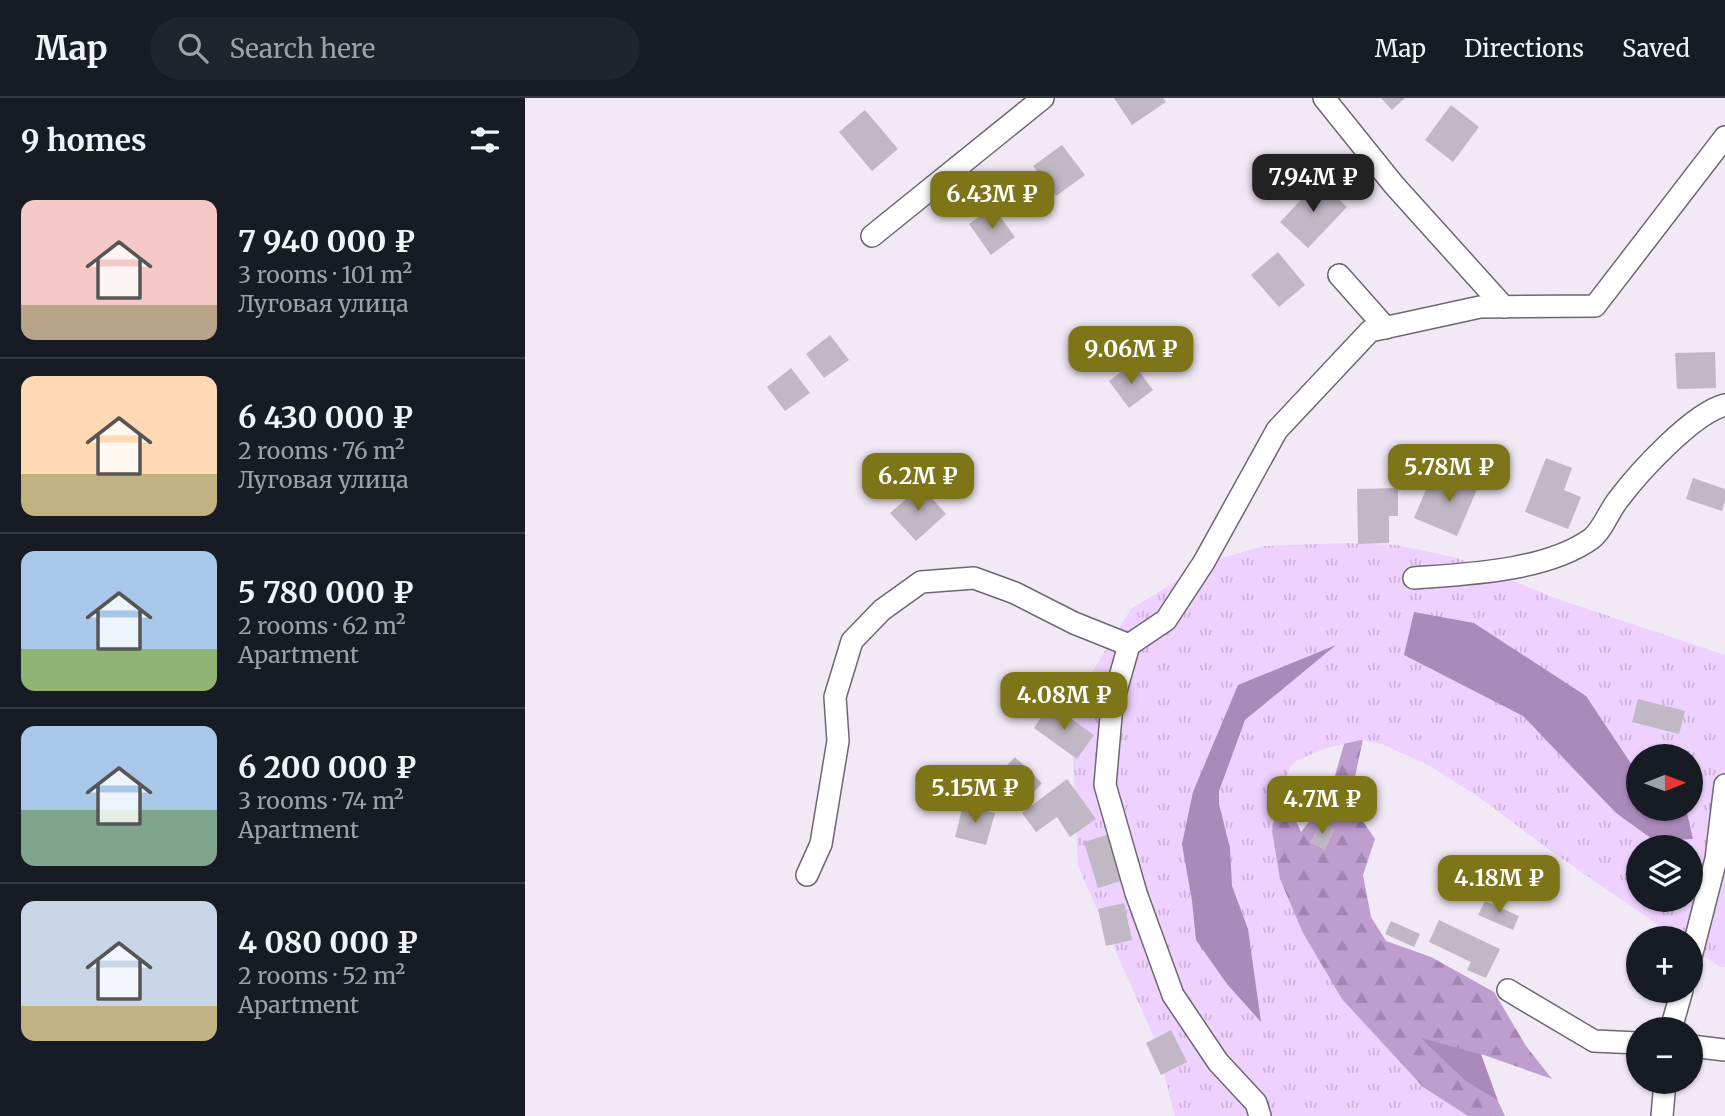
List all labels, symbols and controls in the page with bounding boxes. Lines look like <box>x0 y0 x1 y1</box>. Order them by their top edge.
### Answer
search box <box>150 17 640 80</box>
text: Map <box>35 28 108 69</box>
icon: search <box>174 29 212 67</box>
text: Search here <box>230 32 375 65</box>
text: Map <box>1375 33 1426 64</box>
text: Directions <box>1464 33 1584 64</box>
text: Saved <box>1622 33 1690 64</box>
text: 9 homes <box>21 121 147 159</box>
icon: filters <box>466 121 504 159</box>
pin: 7.94M ₽ <box>1248 155 1378 214</box>
text: 7.94M ₽ <box>1268 162 1358 191</box>
pin: 6.43M ₽ <box>927 172 1057 231</box>
text: 6.43M ₽ <box>946 179 1038 208</box>
text: 7 940 000 ₽ <box>238 222 415 260</box>
icon: home <box>77 228 161 312</box>
text: 3 rooms · 101 m² <box>238 260 412 289</box>
text: Луговая улица <box>238 289 409 318</box>
pin: 9.06M ₽ <box>1066 327 1196 386</box>
text: 9.06M ₽ <box>1084 334 1178 363</box>
text: 6 430 000 ₽ <box>238 398 413 436</box>
icon: home <box>77 404 161 488</box>
text: 2 rooms · 76 m² <box>238 436 405 465</box>
pin: 5.78M ₽ <box>1384 444 1514 504</box>
text: 5.78M ₽ <box>1404 452 1494 481</box>
pin: 6.2M ₽ <box>861 454 975 513</box>
text: 6.2M ₽ <box>878 461 958 490</box>
text: Луговая улица <box>238 465 409 494</box>
text: 5 780 000 ₽ <box>238 573 414 611</box>
icon: home <box>77 579 161 663</box>
text: 2 rooms · 62 m² <box>238 611 406 640</box>
text: Apartment <box>238 640 359 669</box>
pin: 4.08M ₽ <box>999 672 1129 732</box>
text: 4.08M ₽ <box>1016 680 1112 709</box>
north arrow <box>1626 744 1703 821</box>
map controls <box>1626 744 1703 1094</box>
text: 6 200 000 ₽ <box>238 748 416 786</box>
icon: home <box>77 754 161 838</box>
pin: 5.15M ₽ <box>910 766 1040 825</box>
text: 5.15M ₽ <box>931 773 1019 802</box>
pin: 4.7M ₽ <box>1265 776 1379 836</box>
text: 4.7M ₽ <box>1283 784 1361 813</box>
text: 3 rooms · 74 m² <box>238 786 404 815</box>
text: Apartment <box>238 815 359 844</box>
button: layers <box>1626 835 1703 912</box>
pin: 4.18M ₽ <box>1434 856 1564 915</box>
text: 4.18M ₽ <box>1454 863 1544 892</box>
text: 4 080 000 ₽ <box>238 923 418 961</box>
button: + <box>1626 926 1703 1003</box>
icon: home <box>77 929 161 1013</box>
text: 2 rooms · 52 m² <box>238 961 405 990</box>
text: Apartment <box>238 990 359 1019</box>
button: − <box>1626 1017 1703 1094</box>

